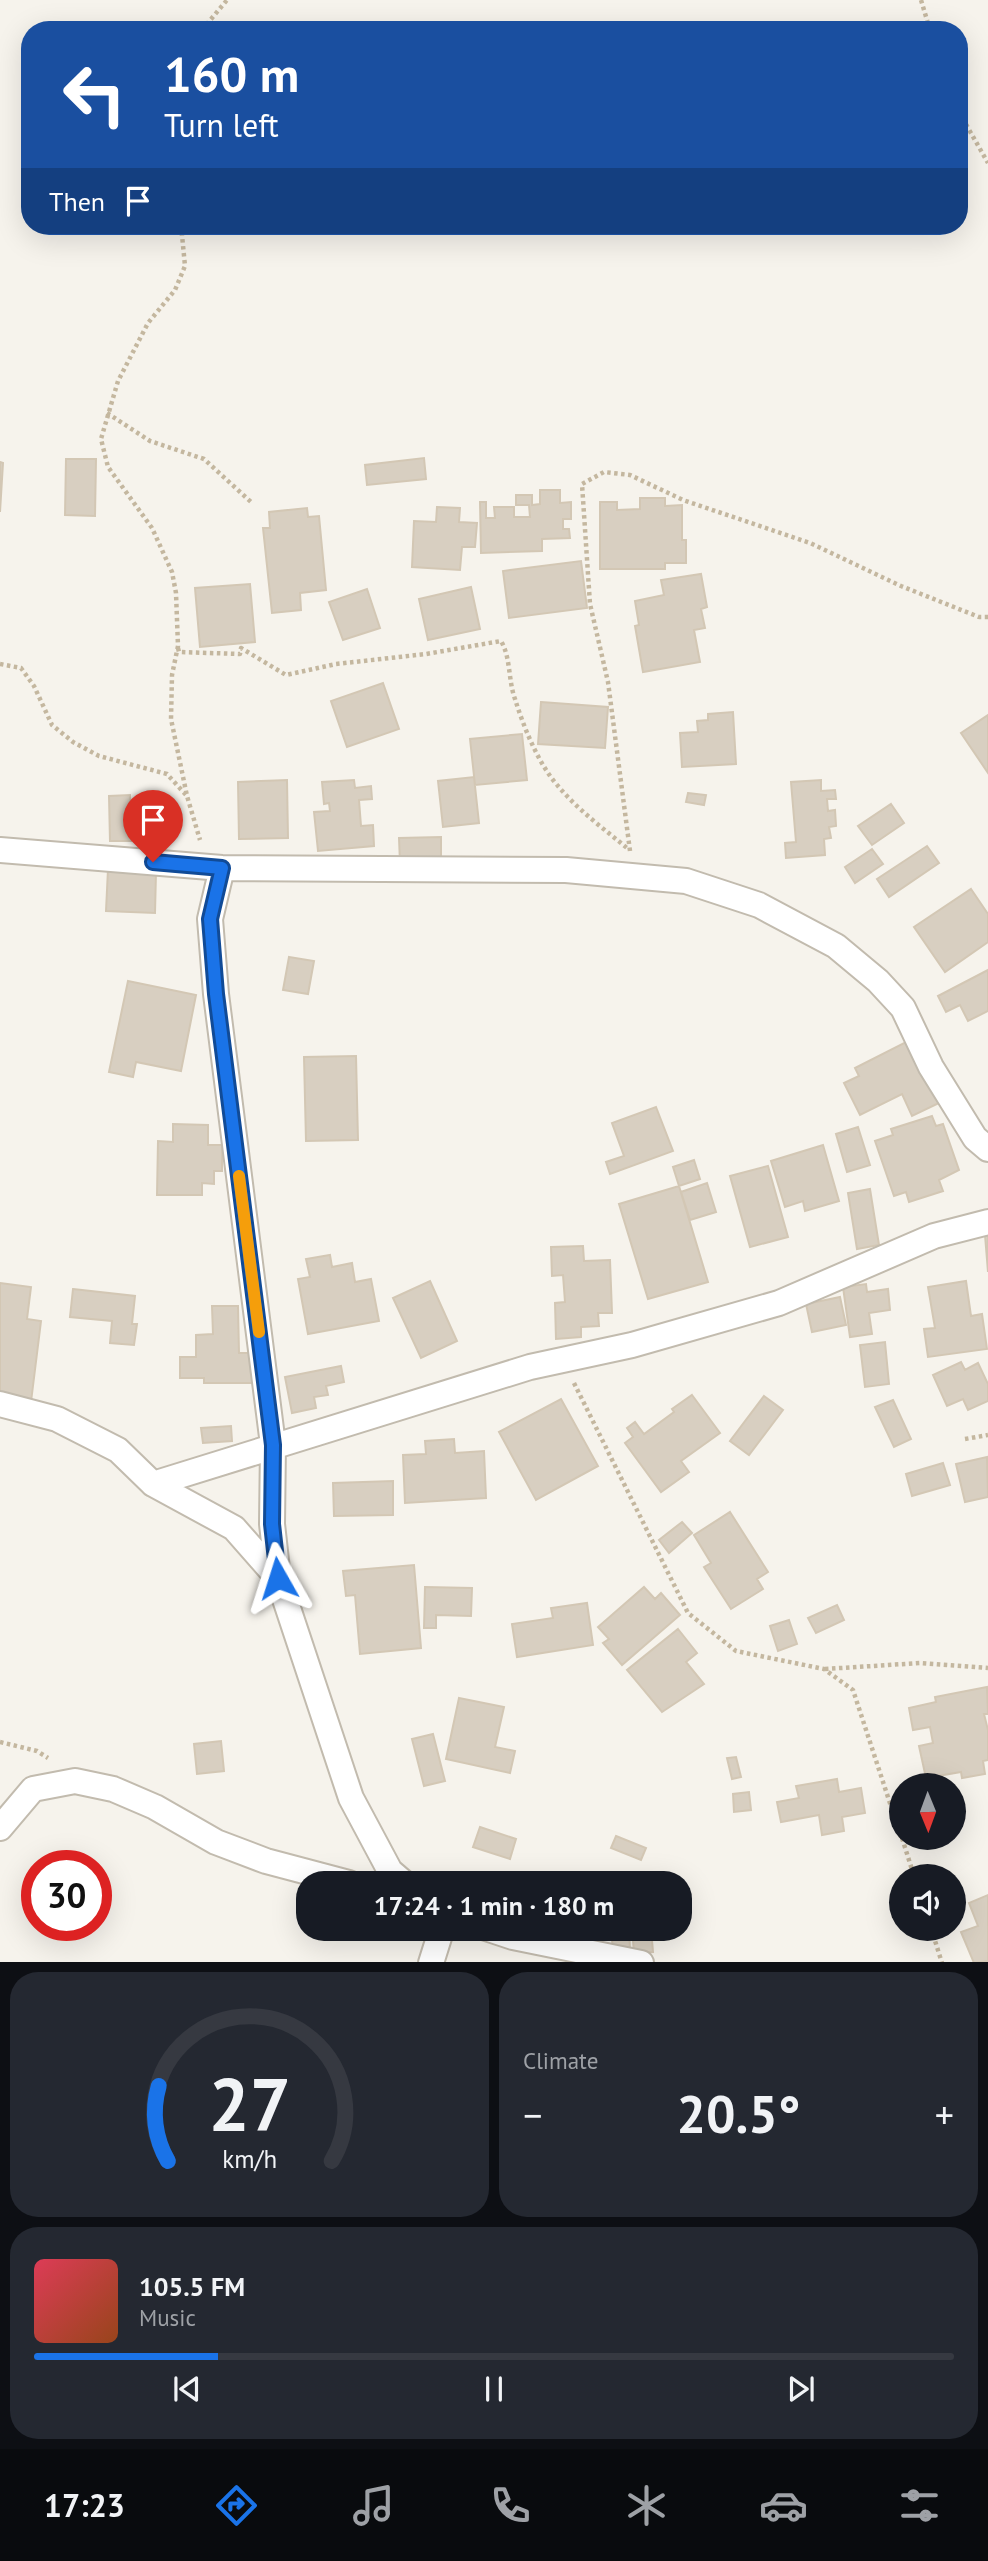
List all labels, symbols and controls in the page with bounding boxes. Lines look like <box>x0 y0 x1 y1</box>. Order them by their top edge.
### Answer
text: 160 m <box>164 42 299 106</box>
icon: left <box>49 49 140 140</box>
text: Turn left <box>164 104 279 146</box>
icon: arrive <box>119 182 157 220</box>
text: Then <box>49 185 105 218</box>
pin <box>123 790 183 862</box>
icon: arrive <box>134 801 172 839</box>
position arrow <box>241 1541 315 1615</box>
north arrow <box>889 1773 966 1850</box>
map controls <box>889 1773 966 1941</box>
speed limit sign: 30 <box>21 1850 112 1941</box>
button: sound <box>889 1864 966 1941</box>
text: 17:24 · 1 min · 180 m <box>374 1889 614 1922</box>
text: Climate <box>523 2046 598 2075</box>
text: 27 <box>208 2057 291 2151</box>
text: 20.5° <box>677 2080 800 2147</box>
text: − <box>523 2090 542 2139</box>
text: + <box>935 2090 954 2139</box>
text: km/h <box>222 2142 277 2174</box>
text: 105.5 FM <box>139 2270 245 2303</box>
text: Music <box>139 2303 196 2332</box>
icon: previous <box>168 2370 206 2408</box>
icon: pause <box>475 2370 513 2408</box>
icon: next <box>782 2370 820 2408</box>
icon: directions <box>212 2481 261 2530</box>
icon: music <box>349 2481 398 2530</box>
icon: phone <box>486 2481 535 2530</box>
icon: climate <box>622 2481 671 2530</box>
icon: car <box>759 2481 808 2530</box>
icon: filters <box>895 2481 944 2530</box>
text: 17:23 <box>44 2484 125 2526</box>

